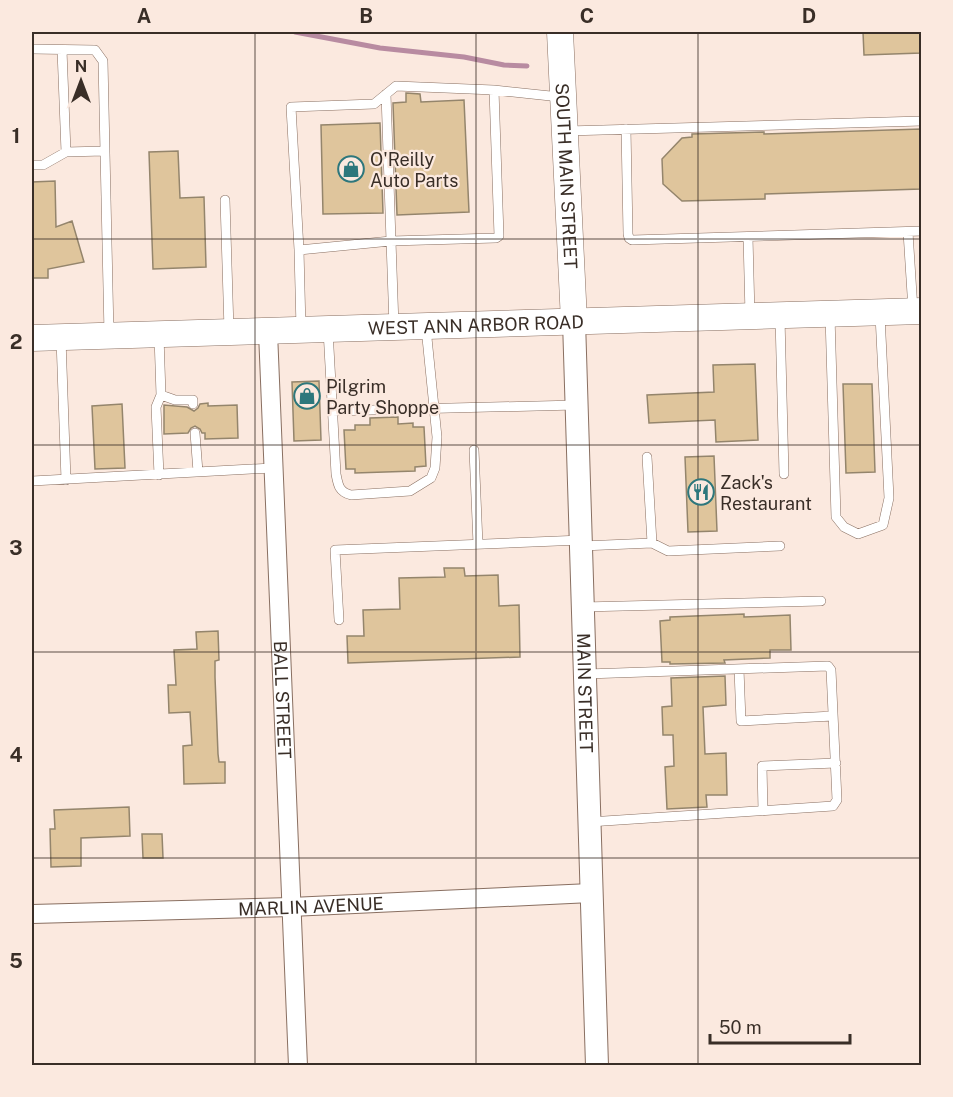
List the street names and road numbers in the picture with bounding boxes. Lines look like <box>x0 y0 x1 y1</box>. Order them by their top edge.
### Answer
street label: SOUTH MAIN STREET <box>552 82 582 270</box>
street label: WEST ANN ARBOR ROAD <box>367 311 584 338</box>
street label: MAIN STREET <box>573 633 598 753</box>
street label: BALL STREET <box>270 640 296 759</box>
street label: MARLIN AVENUE <box>238 892 384 919</box>

